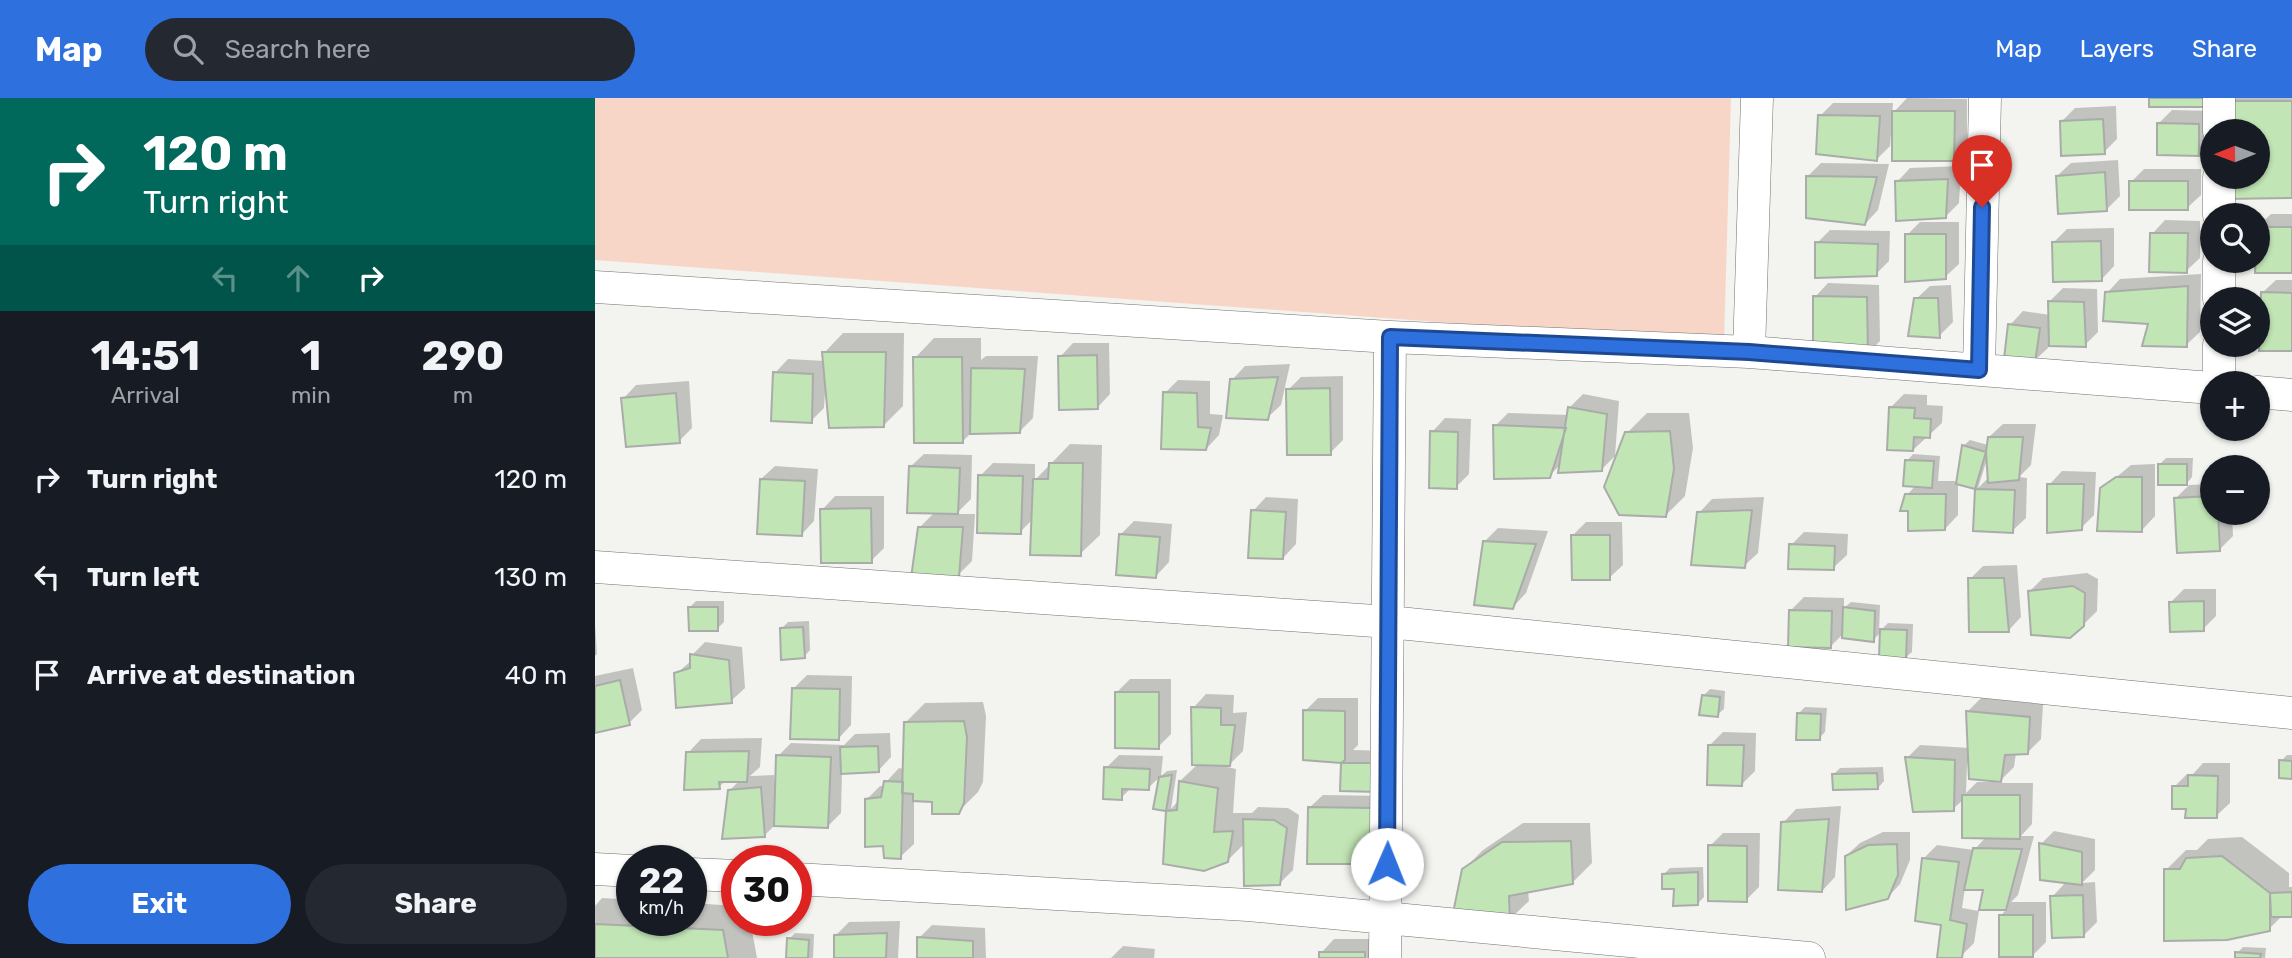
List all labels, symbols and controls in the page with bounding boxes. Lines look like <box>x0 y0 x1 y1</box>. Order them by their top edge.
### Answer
search box <box>145 18 635 81</box>
text: Map <box>35 30 103 69</box>
icon: search <box>169 30 207 68</box>
text: Search here <box>225 34 370 65</box>
text: Map <box>1995 35 2042 63</box>
text: Layers <box>2080 35 2154 63</box>
text: Share <box>2192 35 2257 63</box>
north arrow <box>2200 119 2270 189</box>
map controls <box>2200 119 2270 525</box>
text: 120 m <box>143 124 288 182</box>
icon: right <box>28 126 119 217</box>
pin <box>1952 135 2012 207</box>
icon: arrive <box>1963 146 2001 184</box>
text: Turn right <box>143 183 288 221</box>
button: search <box>2200 203 2270 273</box>
icon: left <box>206 259 244 297</box>
icon: ahead <box>279 259 317 297</box>
icon: right <box>352 259 390 297</box>
button: layers <box>2200 287 2270 357</box>
text: 14:51 <box>91 331 200 381</box>
text: 1 <box>300 331 321 381</box>
text: 290 <box>422 331 504 381</box>
button: + <box>2200 371 2270 441</box>
text: Arrival <box>111 381 180 409</box>
text: min <box>291 381 331 409</box>
text: m <box>453 381 473 409</box>
button: − <box>2200 455 2270 525</box>
icon: right <box>28 460 66 498</box>
text: Turn right <box>87 464 217 495</box>
text: 120 m <box>495 464 567 495</box>
icon: left <box>28 558 66 596</box>
text: Turn left <box>87 562 199 593</box>
text: 130 m <box>494 562 567 593</box>
icon: arrive <box>28 656 66 694</box>
text: Arrive at destination <box>87 660 355 691</box>
text: 40 m <box>505 660 567 691</box>
position arrow <box>1350 827 1424 901</box>
speed limit sign: 30 <box>721 845 812 936</box>
text: 22 <box>639 860 684 902</box>
button: Exit <box>28 864 291 944</box>
button: Share <box>305 864 567 944</box>
text: km/h <box>639 897 684 919</box>

